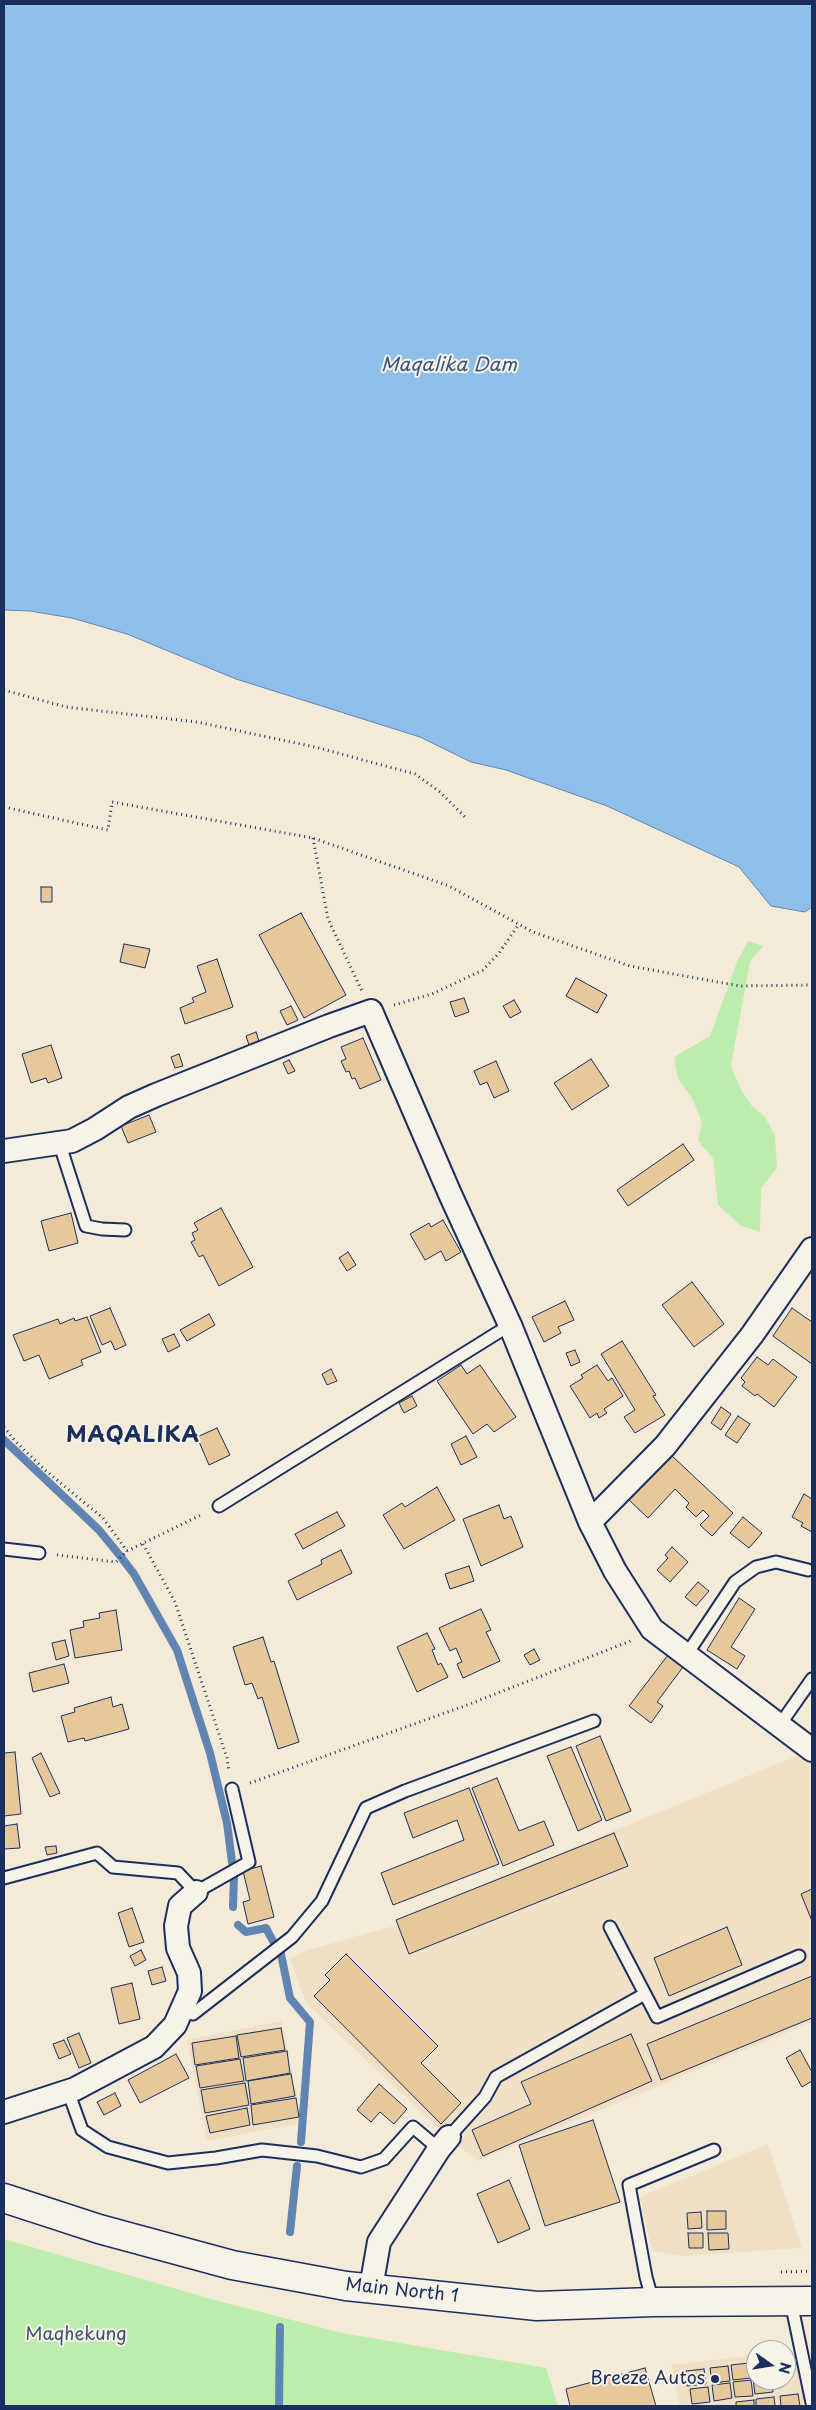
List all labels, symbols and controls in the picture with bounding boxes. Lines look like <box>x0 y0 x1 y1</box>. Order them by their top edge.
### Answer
water label: Maqalika Dam <box>381 355 517 377</box>
district label: MAQALIKA <box>66 1423 200 1449</box>
street label: Main North 1 <box>344 2274 460 2308</box>
park label: Maqhekung <box>25 2324 127 2346</box>
north arrow <box>746 2340 796 2390</box>
text: N <box>774 2360 797 2376</box>
place label: Breeze Autos <box>590 2368 705 2390</box>
marker: Breeze Autos <box>709 2373 721 2385</box>

